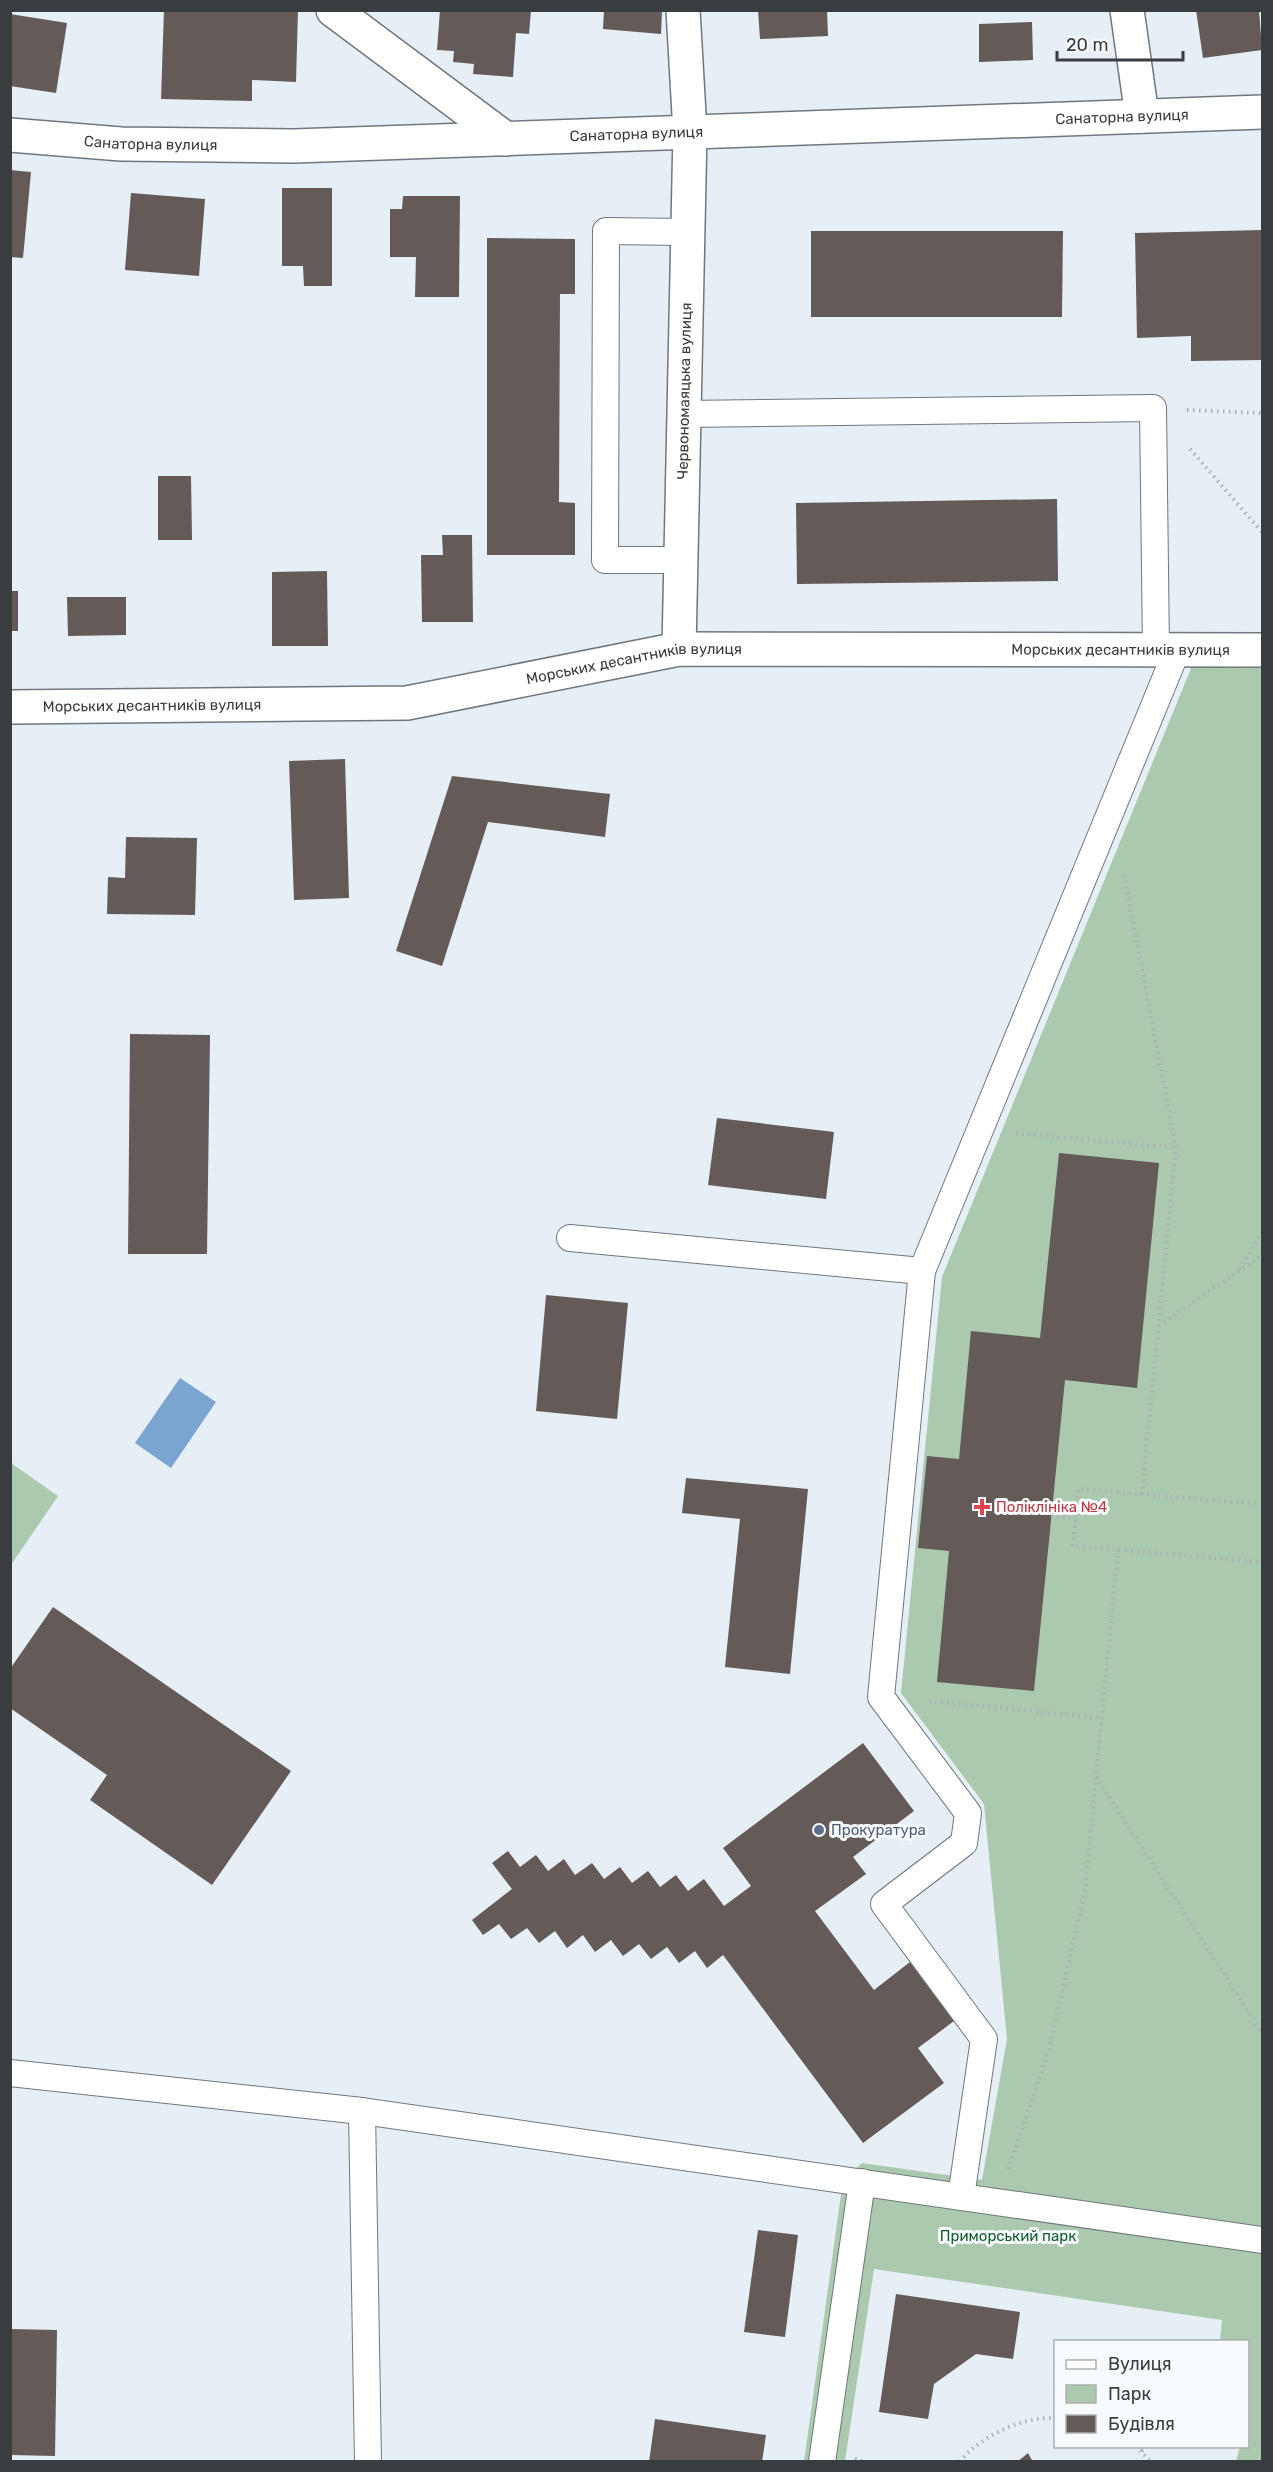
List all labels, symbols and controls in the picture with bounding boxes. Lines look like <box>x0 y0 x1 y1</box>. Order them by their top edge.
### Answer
scale bar <box>1057 24 1183 62</box>
text: 20 m <box>1066 34 1108 56</box>
street label: Санаторна вулиця <box>1055 106 1189 128</box>
street label: Санаторна вулиця <box>569 123 703 145</box>
street label: Санаторна вулиця <box>83 132 218 154</box>
street label: Червономаяцька вулиця <box>674 302 695 480</box>
street label: Морських десантників вулиця <box>525 640 742 688</box>
street label: Морських десантників вулиця <box>1011 641 1230 659</box>
street label: Морських десантників вулиця <box>43 695 261 716</box>
marker: Поліклініка №4 <box>973 1498 991 1516</box>
place label: Поліклініка №4 <box>996 1498 1107 1516</box>
place label: Прокуратура <box>831 1821 926 1839</box>
marker: Прокуратура <box>812 1823 826 1837</box>
park label: Приморський парк <box>940 2227 1076 2245</box>
legend <box>1054 2340 1249 2448</box>
text: Вулиця <box>1108 2353 1172 2375</box>
text: Парк <box>1108 2383 1152 2405</box>
text: Будівля <box>1108 2413 1175 2435</box>

